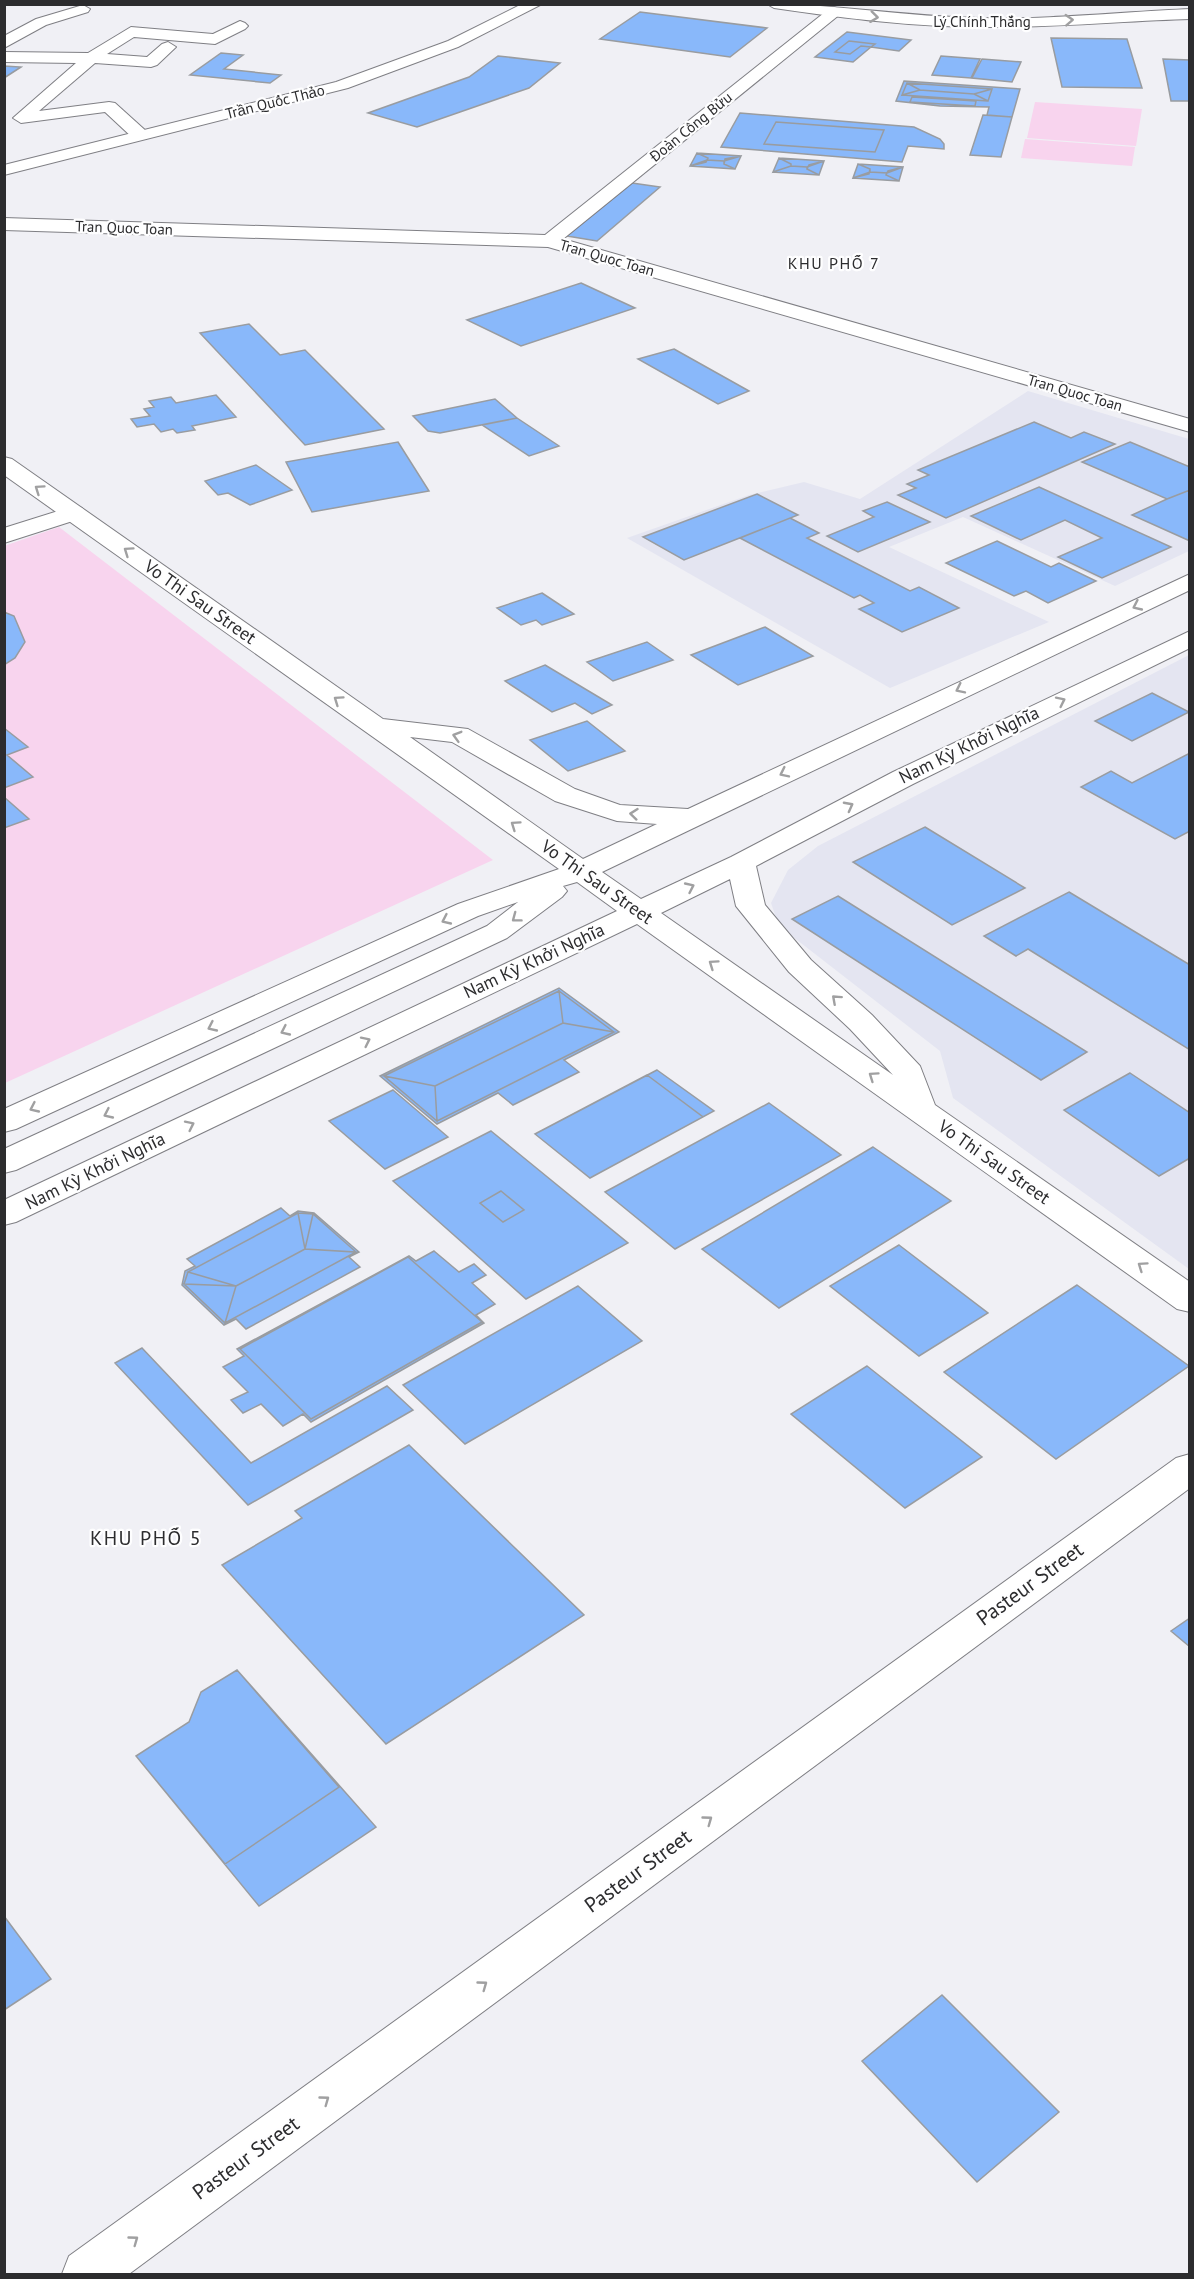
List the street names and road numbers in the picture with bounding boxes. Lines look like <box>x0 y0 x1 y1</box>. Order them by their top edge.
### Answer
street label: Lý Chính Thắng <box>933 12 1031 31</box>
street label: Trần Quốc Thảo <box>223 80 326 123</box>
street label: Đoàn Công Bửu <box>645 88 736 166</box>
street label: Tran Quoc Toan <box>75 216 173 239</box>
street label: Tran Quoc Toan <box>557 235 657 280</box>
street label: Tran Quoc Toan <box>1025 370 1125 415</box>
street label: Vo Thi Sau Street <box>139 554 261 649</box>
street label: Nam Kỳ Khởi Nghĩa <box>895 701 1043 788</box>
street label: Vo Thi Sau Street <box>536 834 658 929</box>
street label: Nam Kỳ Khởi Nghĩa <box>460 918 608 1003</box>
street label: Vo Thi Sau Street <box>933 1114 1055 1209</box>
street label: Nam Kỳ Khởi Nghĩa <box>21 1127 169 1214</box>
street label: Pasteur Street <box>971 1536 1088 1631</box>
street label: Pasteur Street <box>579 1823 696 1918</box>
street label: Pasteur Street <box>187 2110 304 2205</box>

